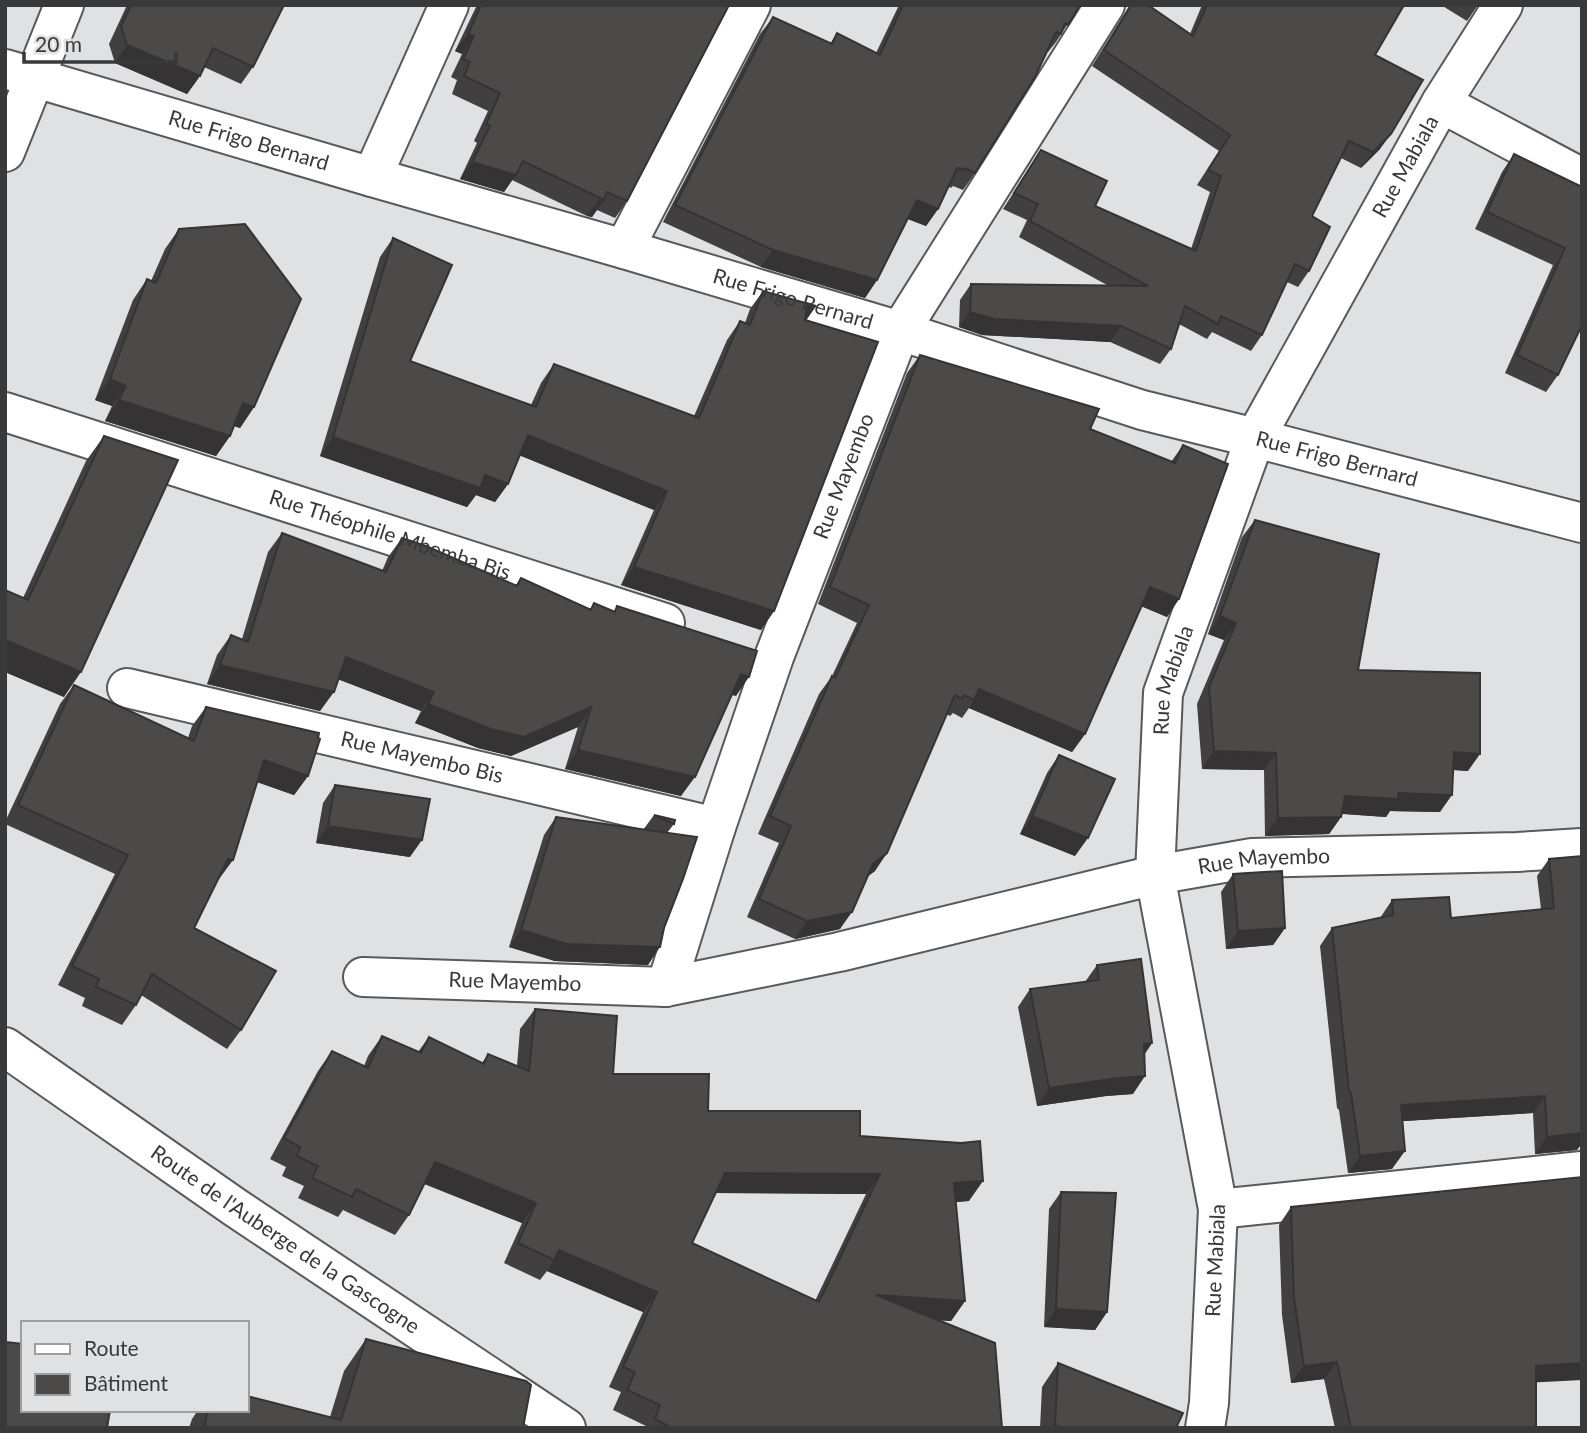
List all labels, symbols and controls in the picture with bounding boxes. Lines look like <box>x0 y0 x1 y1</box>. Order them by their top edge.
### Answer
scale bar <box>24 21 177 65</box>
text: 20 m <box>35 31 82 56</box>
street label: Rue Frigo Bernard <box>166 104 332 175</box>
street label: Rue Mabiala <box>1366 110 1443 222</box>
street label: Rue Frigo Bernard <box>710 262 877 333</box>
street label: Rue Mayembo <box>807 409 878 542</box>
street label: Rue Frigo Bernard <box>1254 425 1421 491</box>
street label: Rue Théophile Mbemba Bis <box>267 483 514 584</box>
street label: Rue Mabiala <box>1147 621 1197 736</box>
street label: Rue Mayembo Bis <box>339 725 506 787</box>
street label: Rue Mayembo <box>1196 842 1330 878</box>
street label: Rue Mayembo <box>448 966 582 995</box>
street label: Route de l'Auberge de la Gascogne <box>147 1139 425 1338</box>
street label: Rue Mabiala <box>1199 1203 1229 1318</box>
legend <box>21 1321 248 1412</box>
text: Route <box>84 1335 139 1360</box>
text: Bâtiment <box>84 1370 169 1395</box>

